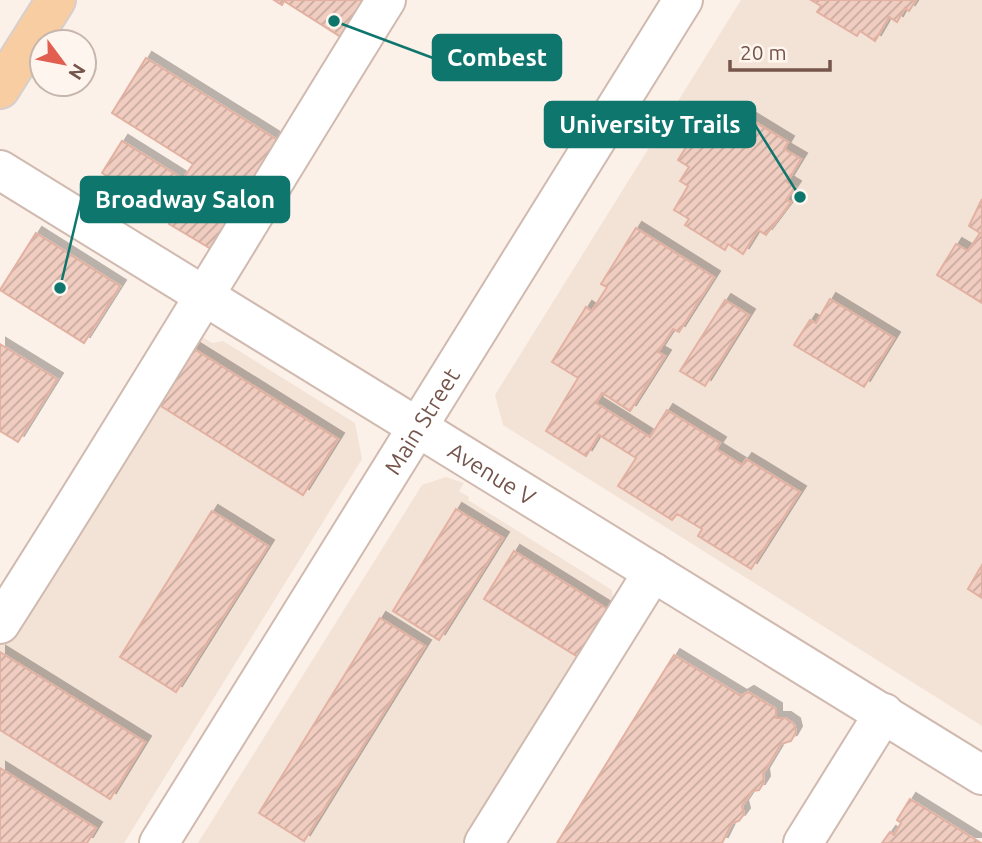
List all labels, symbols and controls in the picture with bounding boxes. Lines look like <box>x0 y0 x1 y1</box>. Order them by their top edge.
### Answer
north arrow <box>28 28 98 98</box>
scale bar <box>730 28 830 72</box>
callout: Combest <box>433 35 561 80</box>
text: 20 m <box>740 40 787 64</box>
text: Combest <box>447 44 547 71</box>
text: N <box>64 60 91 84</box>
callout: University Trails <box>545 102 755 147</box>
text: University Trails <box>559 111 741 138</box>
callout: Broadway Salon <box>81 177 289 222</box>
text: Broadway Salon <box>95 186 275 213</box>
street label: Main Street <box>379 363 464 479</box>
street label: Avenue V <box>444 437 540 510</box>

